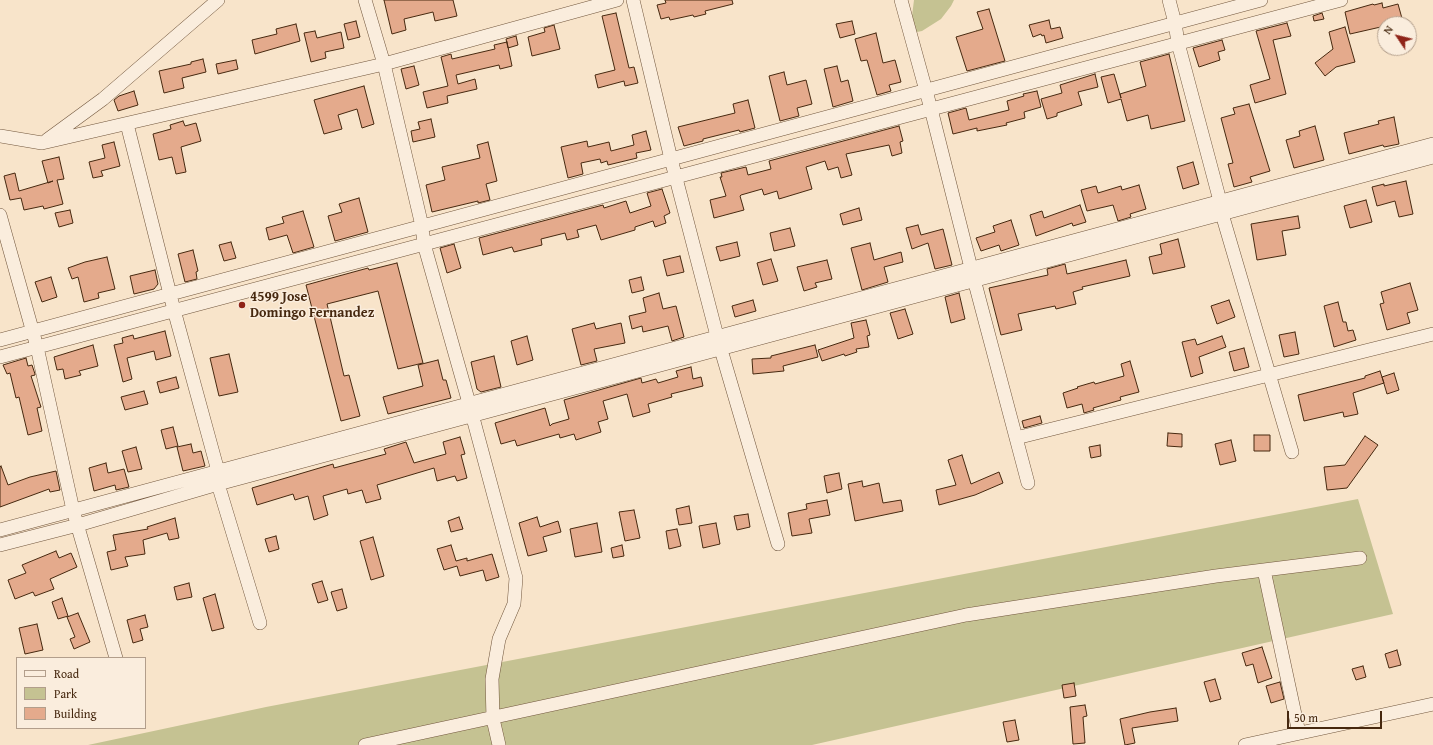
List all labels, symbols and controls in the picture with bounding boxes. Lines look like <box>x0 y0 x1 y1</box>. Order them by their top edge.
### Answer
north arrow <box>1377 16 1417 56</box>
text: N <box>1379 22 1397 37</box>
place label: 4599 Jose Domingo Fernandez <box>250 289 374 322</box>
marker: 4599 Jose Domingo Fernandez <box>237 300 247 310</box>
legend <box>16 657 146 729</box>
text: Road <box>54 665 79 682</box>
text: Park <box>54 685 77 702</box>
scale bar <box>1289 703 1384 729</box>
text: Building <box>54 705 97 722</box>
text: 50 m <box>1294 709 1318 726</box>

